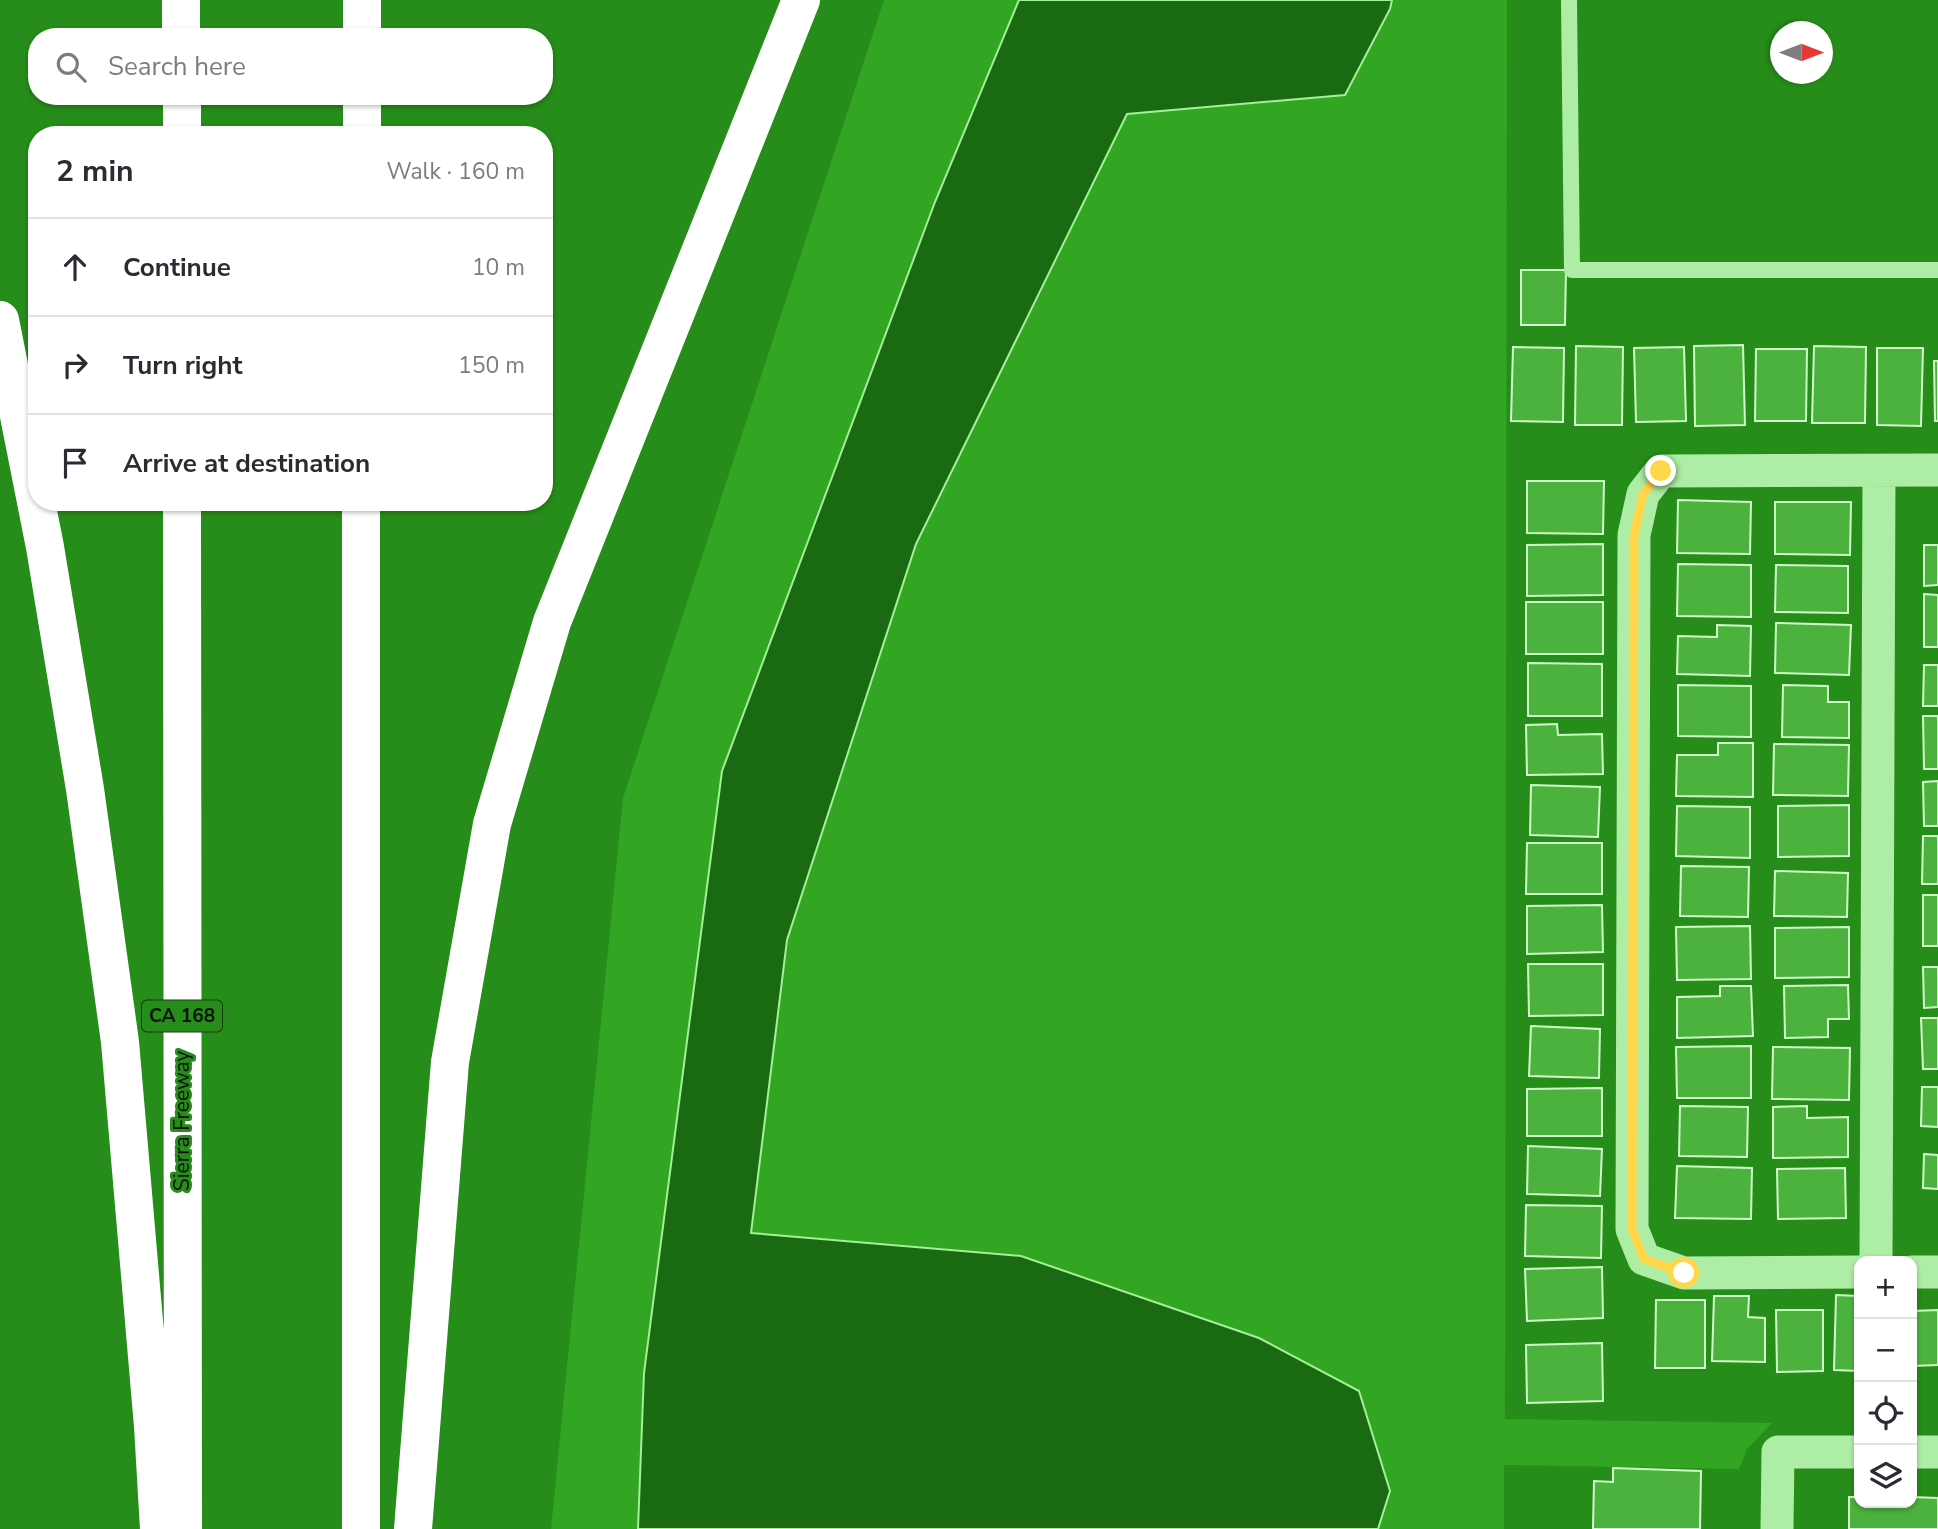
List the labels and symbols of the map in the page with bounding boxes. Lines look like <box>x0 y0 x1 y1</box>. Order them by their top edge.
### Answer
north arrow <box>1770 21 1833 84</box>
route end <box>1645 455 1676 486</box>
road number: CA 168 <box>142 1000 222 1032</box>
street label: Sierra Freeway <box>168 1051 196 1191</box>
route start <box>1668 1257 1699 1288</box>

